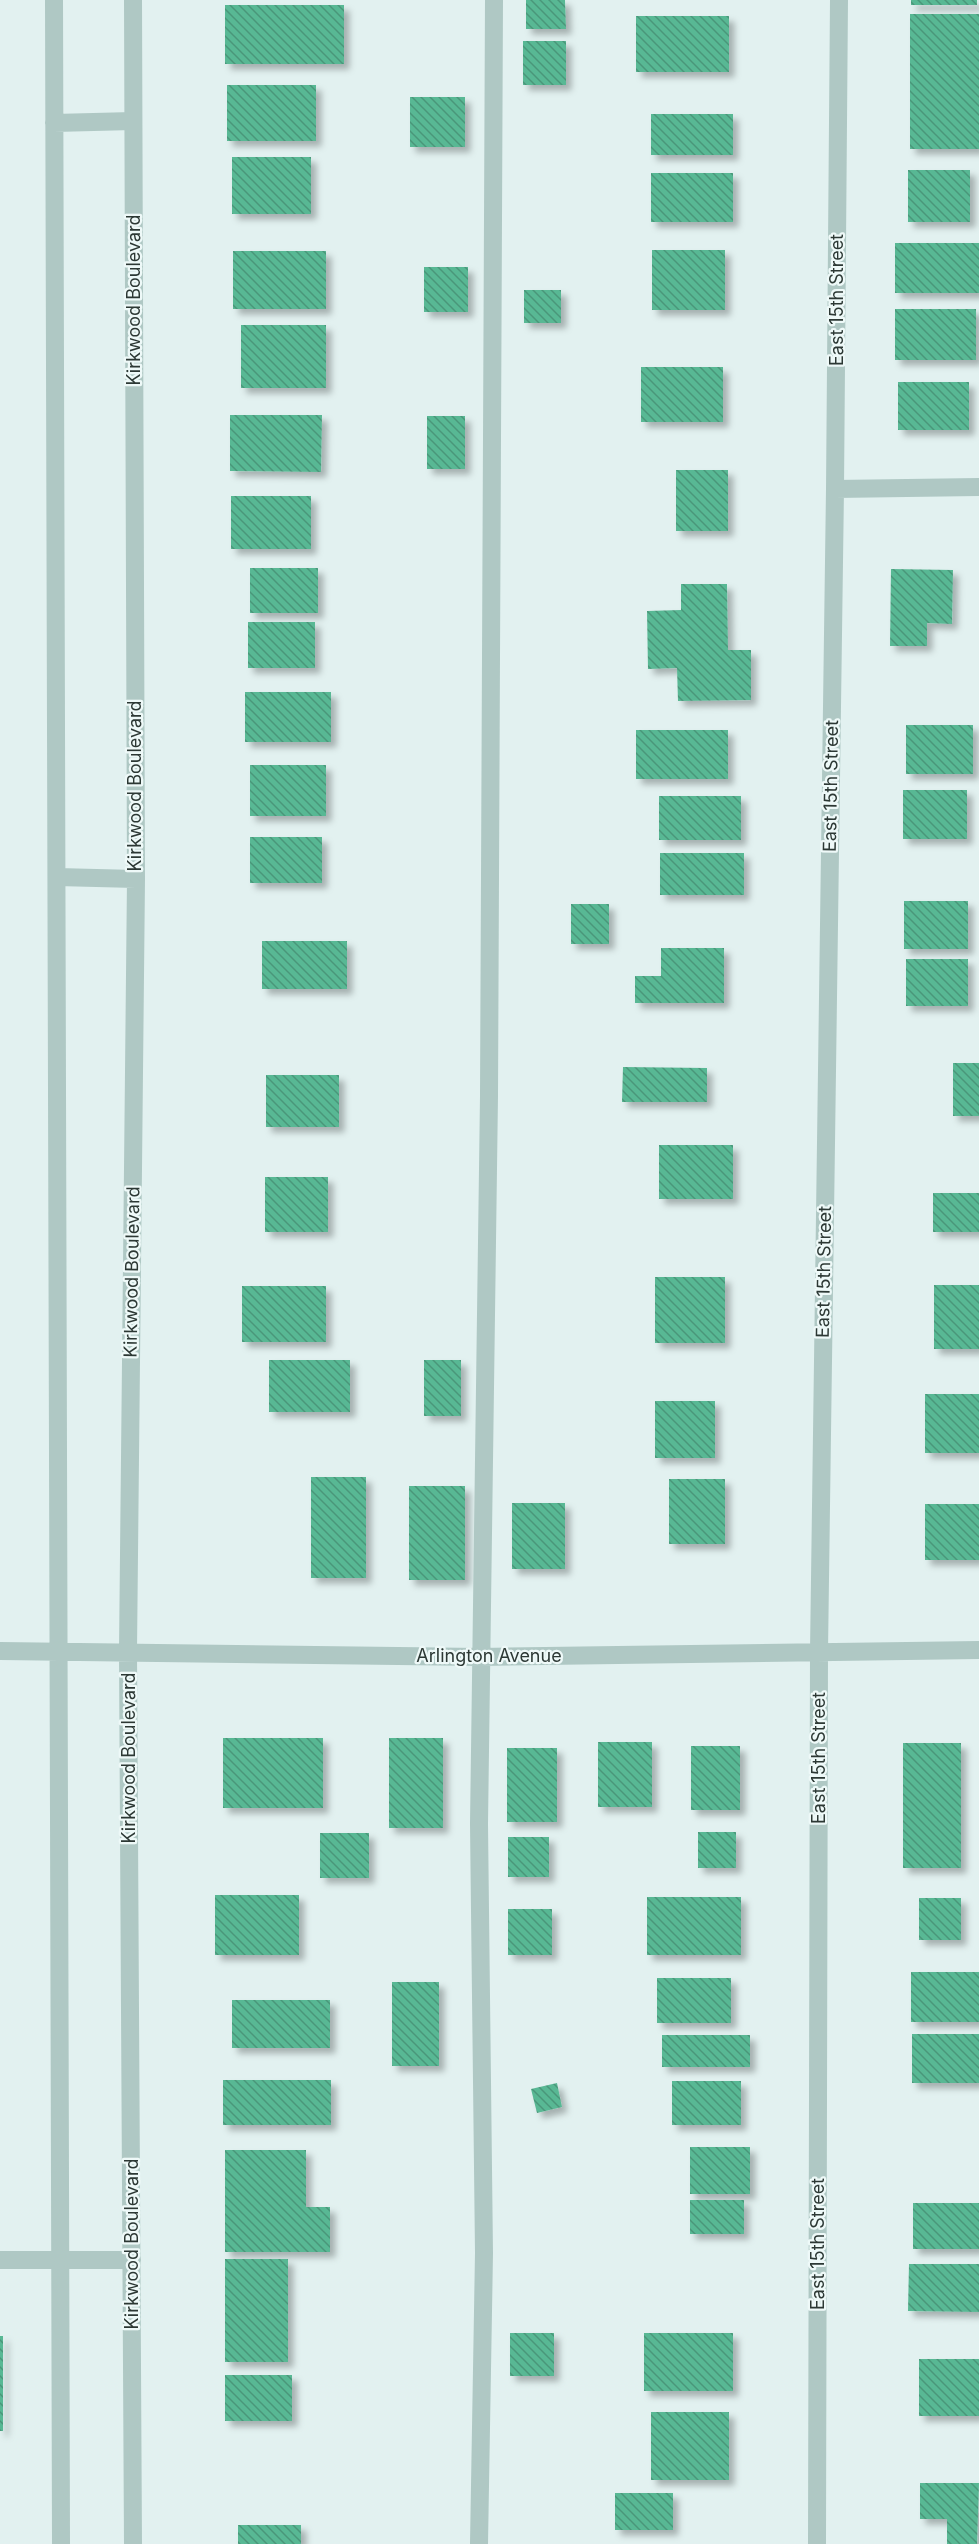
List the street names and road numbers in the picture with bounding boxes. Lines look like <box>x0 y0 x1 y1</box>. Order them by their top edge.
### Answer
street label: Kirkwood Boulevard <box>123 214 144 386</box>
street label: East 15th Street <box>826 234 847 366</box>
street label: Kirkwood Boulevard <box>124 700 145 872</box>
street label: East 15th Street <box>819 720 842 852</box>
street label: Kirkwood Boulevard <box>120 1186 143 1358</box>
street label: East 15th Street <box>812 1206 835 1338</box>
street label: Arlington Avenue <box>416 1645 562 1666</box>
street label: Kirkwood Boulevard <box>118 1672 139 1844</box>
street label: East 15th Street <box>808 1692 829 1824</box>
street label: Kirkwood Boulevard <box>121 2158 142 2330</box>
street label: East 15th Street <box>807 2178 828 2310</box>

